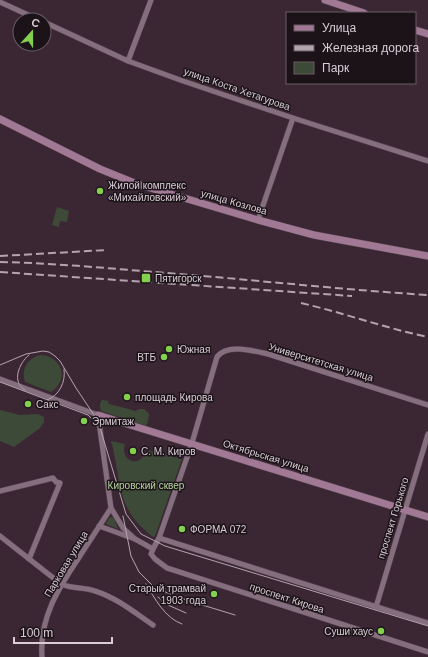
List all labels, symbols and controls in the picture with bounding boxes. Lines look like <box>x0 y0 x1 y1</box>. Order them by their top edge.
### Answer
north arrow <box>12 12 52 52</box>
legend <box>286 12 416 84</box>
text: С <box>30 16 41 30</box>
text: Улица <box>322 21 356 35</box>
text: Железная дорога <box>322 41 419 55</box>
text: Парк <box>322 61 350 75</box>
street label: улица Коста Хетагурова <box>182 66 292 113</box>
place label: Жилой комплекс «Михайловский» <box>108 180 187 203</box>
marker: Жилой комплекс «Михайловский» <box>95 186 105 196</box>
street label: улица Козлова <box>200 187 269 217</box>
marker: Пятигорск <box>140 272 152 284</box>
place label: Пятигорск <box>155 273 202 284</box>
street label: Университетская улица <box>267 341 375 383</box>
marker: Южная <box>164 344 174 354</box>
place label: Южная <box>177 344 210 355</box>
place label: ВТБ <box>137 352 156 363</box>
marker: ВТБ <box>159 352 169 362</box>
marker: площадь Кирова <box>122 392 132 402</box>
place label: площадь Кирова <box>135 392 213 403</box>
marker: Сакс <box>23 399 33 409</box>
place label: Сакс <box>36 399 58 410</box>
marker: Эрмитаж <box>79 416 89 426</box>
place label: Эрмитаж <box>92 416 134 427</box>
street label: Октябрьская улица <box>222 438 311 474</box>
marker: С. М. Киров <box>128 446 138 456</box>
place label: С. М. Киров <box>141 446 196 457</box>
street label: проспект Горького <box>375 476 411 560</box>
park label: Кировский сквер <box>108 480 185 491</box>
marker: ФОРМА 072 <box>177 524 187 534</box>
place label: ФОРМА 072 <box>190 524 247 535</box>
street label: Парковая улица <box>42 529 90 599</box>
street label: проспект Кирова <box>248 581 326 615</box>
place label: Старый трамвай 1903 года <box>129 583 206 606</box>
marker: Старый трамвай 1903 года <box>209 589 219 599</box>
scale bar <box>14 619 112 645</box>
text: 100 m <box>20 626 53 640</box>
place label: Суши хаус <box>324 626 373 637</box>
marker: Суши хаус <box>376 626 386 636</box>

